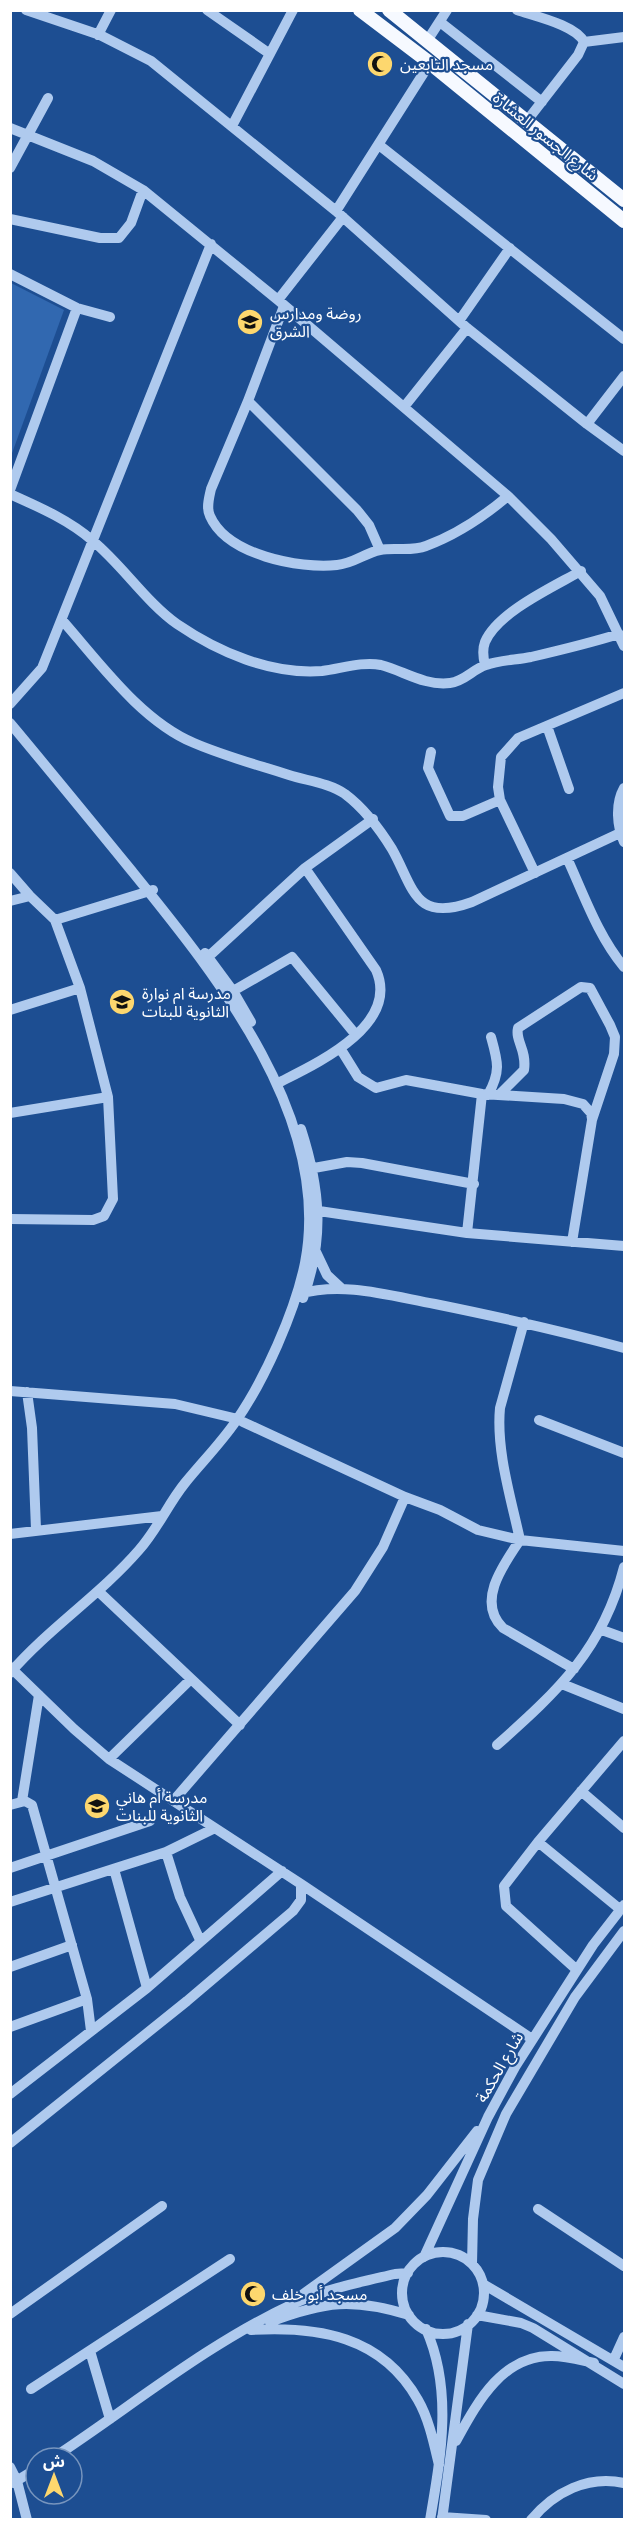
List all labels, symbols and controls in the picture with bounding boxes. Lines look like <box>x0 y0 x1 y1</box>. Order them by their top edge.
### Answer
mosque icon: مسجد التابعين <box>365 49 395 79</box>
place label: مسجد التابعين <box>400 53 493 75</box>
street label: شارع الجسور العشارة <box>487 87 603 187</box>
place label: روضة ومدارس الشرق <box>270 302 362 342</box>
school or university icon: روضة ومدارس الشرق <box>235 307 265 337</box>
place label: مدرسة ام نوارة الثانوية للبنات <box>142 982 231 1022</box>
school or university icon: مدرسة ام نوارة الثانوية للبنات <box>107 987 137 1017</box>
place label: مدرسة أم هاني الثانوية للبنات <box>116 1786 207 1826</box>
school or university icon: مدرسة أم هاني الثانوية للبنات <box>82 1791 112 1821</box>
street label: شارع الحكمة <box>470 2028 530 2107</box>
mosque icon: مسجد أبو خلف <box>238 2279 268 2309</box>
place label: مسجد أبو خلف <box>272 2283 367 2305</box>
north arrow <box>24 2446 84 2506</box>
text: ش <box>43 2450 65 2472</box>

